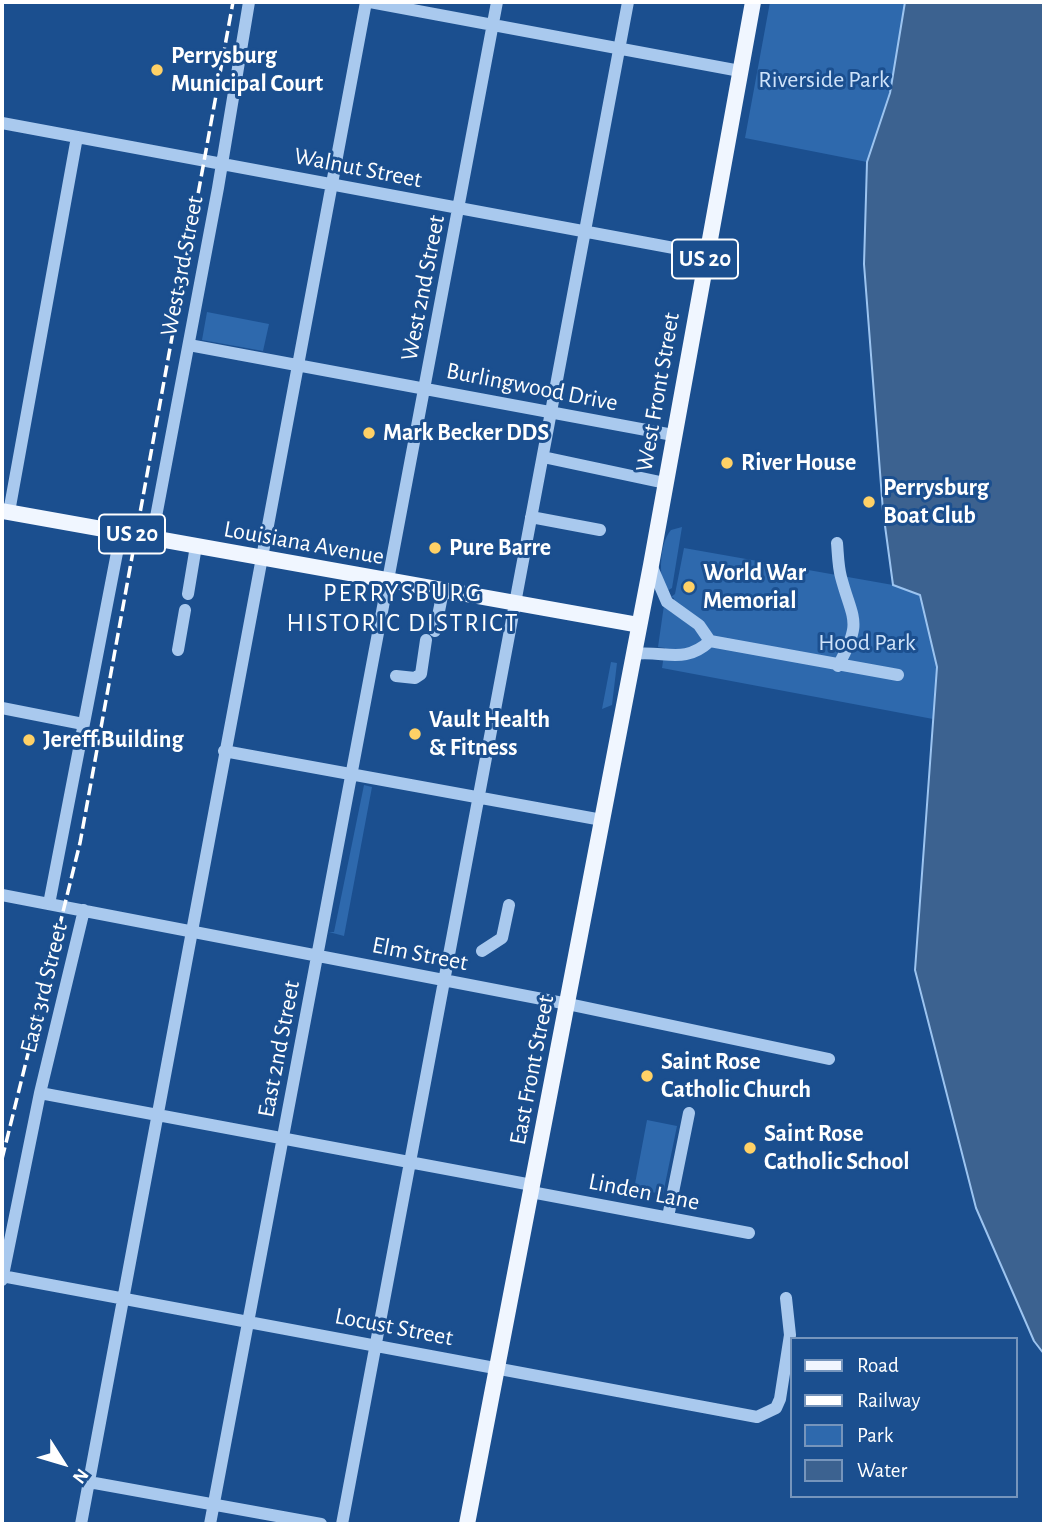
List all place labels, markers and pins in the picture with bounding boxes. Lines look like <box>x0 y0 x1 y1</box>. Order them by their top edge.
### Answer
place label: Perrysburg Municipal Court <box>171 42 323 98</box>
marker: Perrysburg Municipal Court <box>149 62 165 78</box>
place label: Mark Becker DDS <box>383 419 549 447</box>
marker: Mark Becker DDS <box>361 425 377 441</box>
place label: River House <box>741 449 856 477</box>
marker: River House <box>719 455 735 471</box>
place label: Perrysburg Boat Club <box>883 474 989 530</box>
marker: Perrysburg Boat Club <box>861 494 877 510</box>
place label: Pure Barre <box>449 534 551 562</box>
marker: Pure Barre <box>427 540 443 556</box>
place label: World War Memorial <box>703 559 806 615</box>
marker: World War Memorial <box>681 579 697 595</box>
place label: Vault Health & Fitness <box>429 706 550 762</box>
place label: Jereff Building <box>43 726 183 754</box>
marker: Vault Health & Fitness <box>407 726 423 742</box>
marker: Jereff Building <box>21 732 37 748</box>
place label: Saint Rose Catholic Church <box>661 1048 811 1104</box>
marker: Saint Rose Catholic Church <box>639 1068 655 1084</box>
place label: Saint Rose Catholic School <box>764 1120 910 1176</box>
marker: Saint Rose Catholic School <box>742 1140 758 1156</box>

